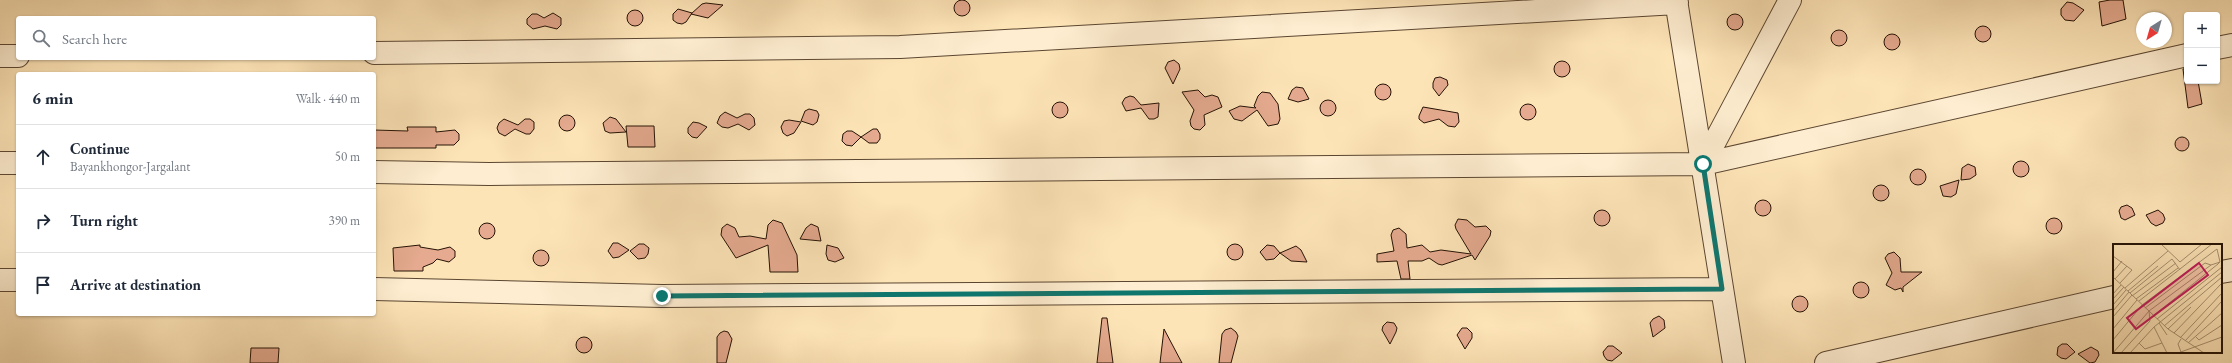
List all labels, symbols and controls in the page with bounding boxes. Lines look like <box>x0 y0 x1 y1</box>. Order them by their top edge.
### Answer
north arrow <box>2136 12 2172 48</box>
map controls <box>2184 12 2220 84</box>
button: + <box>2184 12 2220 48</box>
search box <box>16 16 376 60</box>
icon: search <box>30 27 52 49</box>
text: Search here <box>62 29 127 48</box>
button: − <box>2184 48 2220 84</box>
text: 6 min <box>32 87 73 109</box>
text: Walk · 440 m <box>296 90 360 107</box>
text: Continue <box>70 139 130 158</box>
icon: ahead <box>32 146 54 168</box>
text: 50 m <box>335 148 360 165</box>
route start <box>1694 155 1712 173</box>
text: Bayankhongor-Jargalant <box>70 158 190 175</box>
icon: right <box>32 210 54 232</box>
text: Turn right <box>70 211 138 230</box>
text: 390 m <box>329 212 360 229</box>
inset map <box>2113 244 2222 353</box>
icon: arrive <box>32 274 54 296</box>
text: Arrive at destination <box>70 275 201 294</box>
route end <box>653 287 671 305</box>

